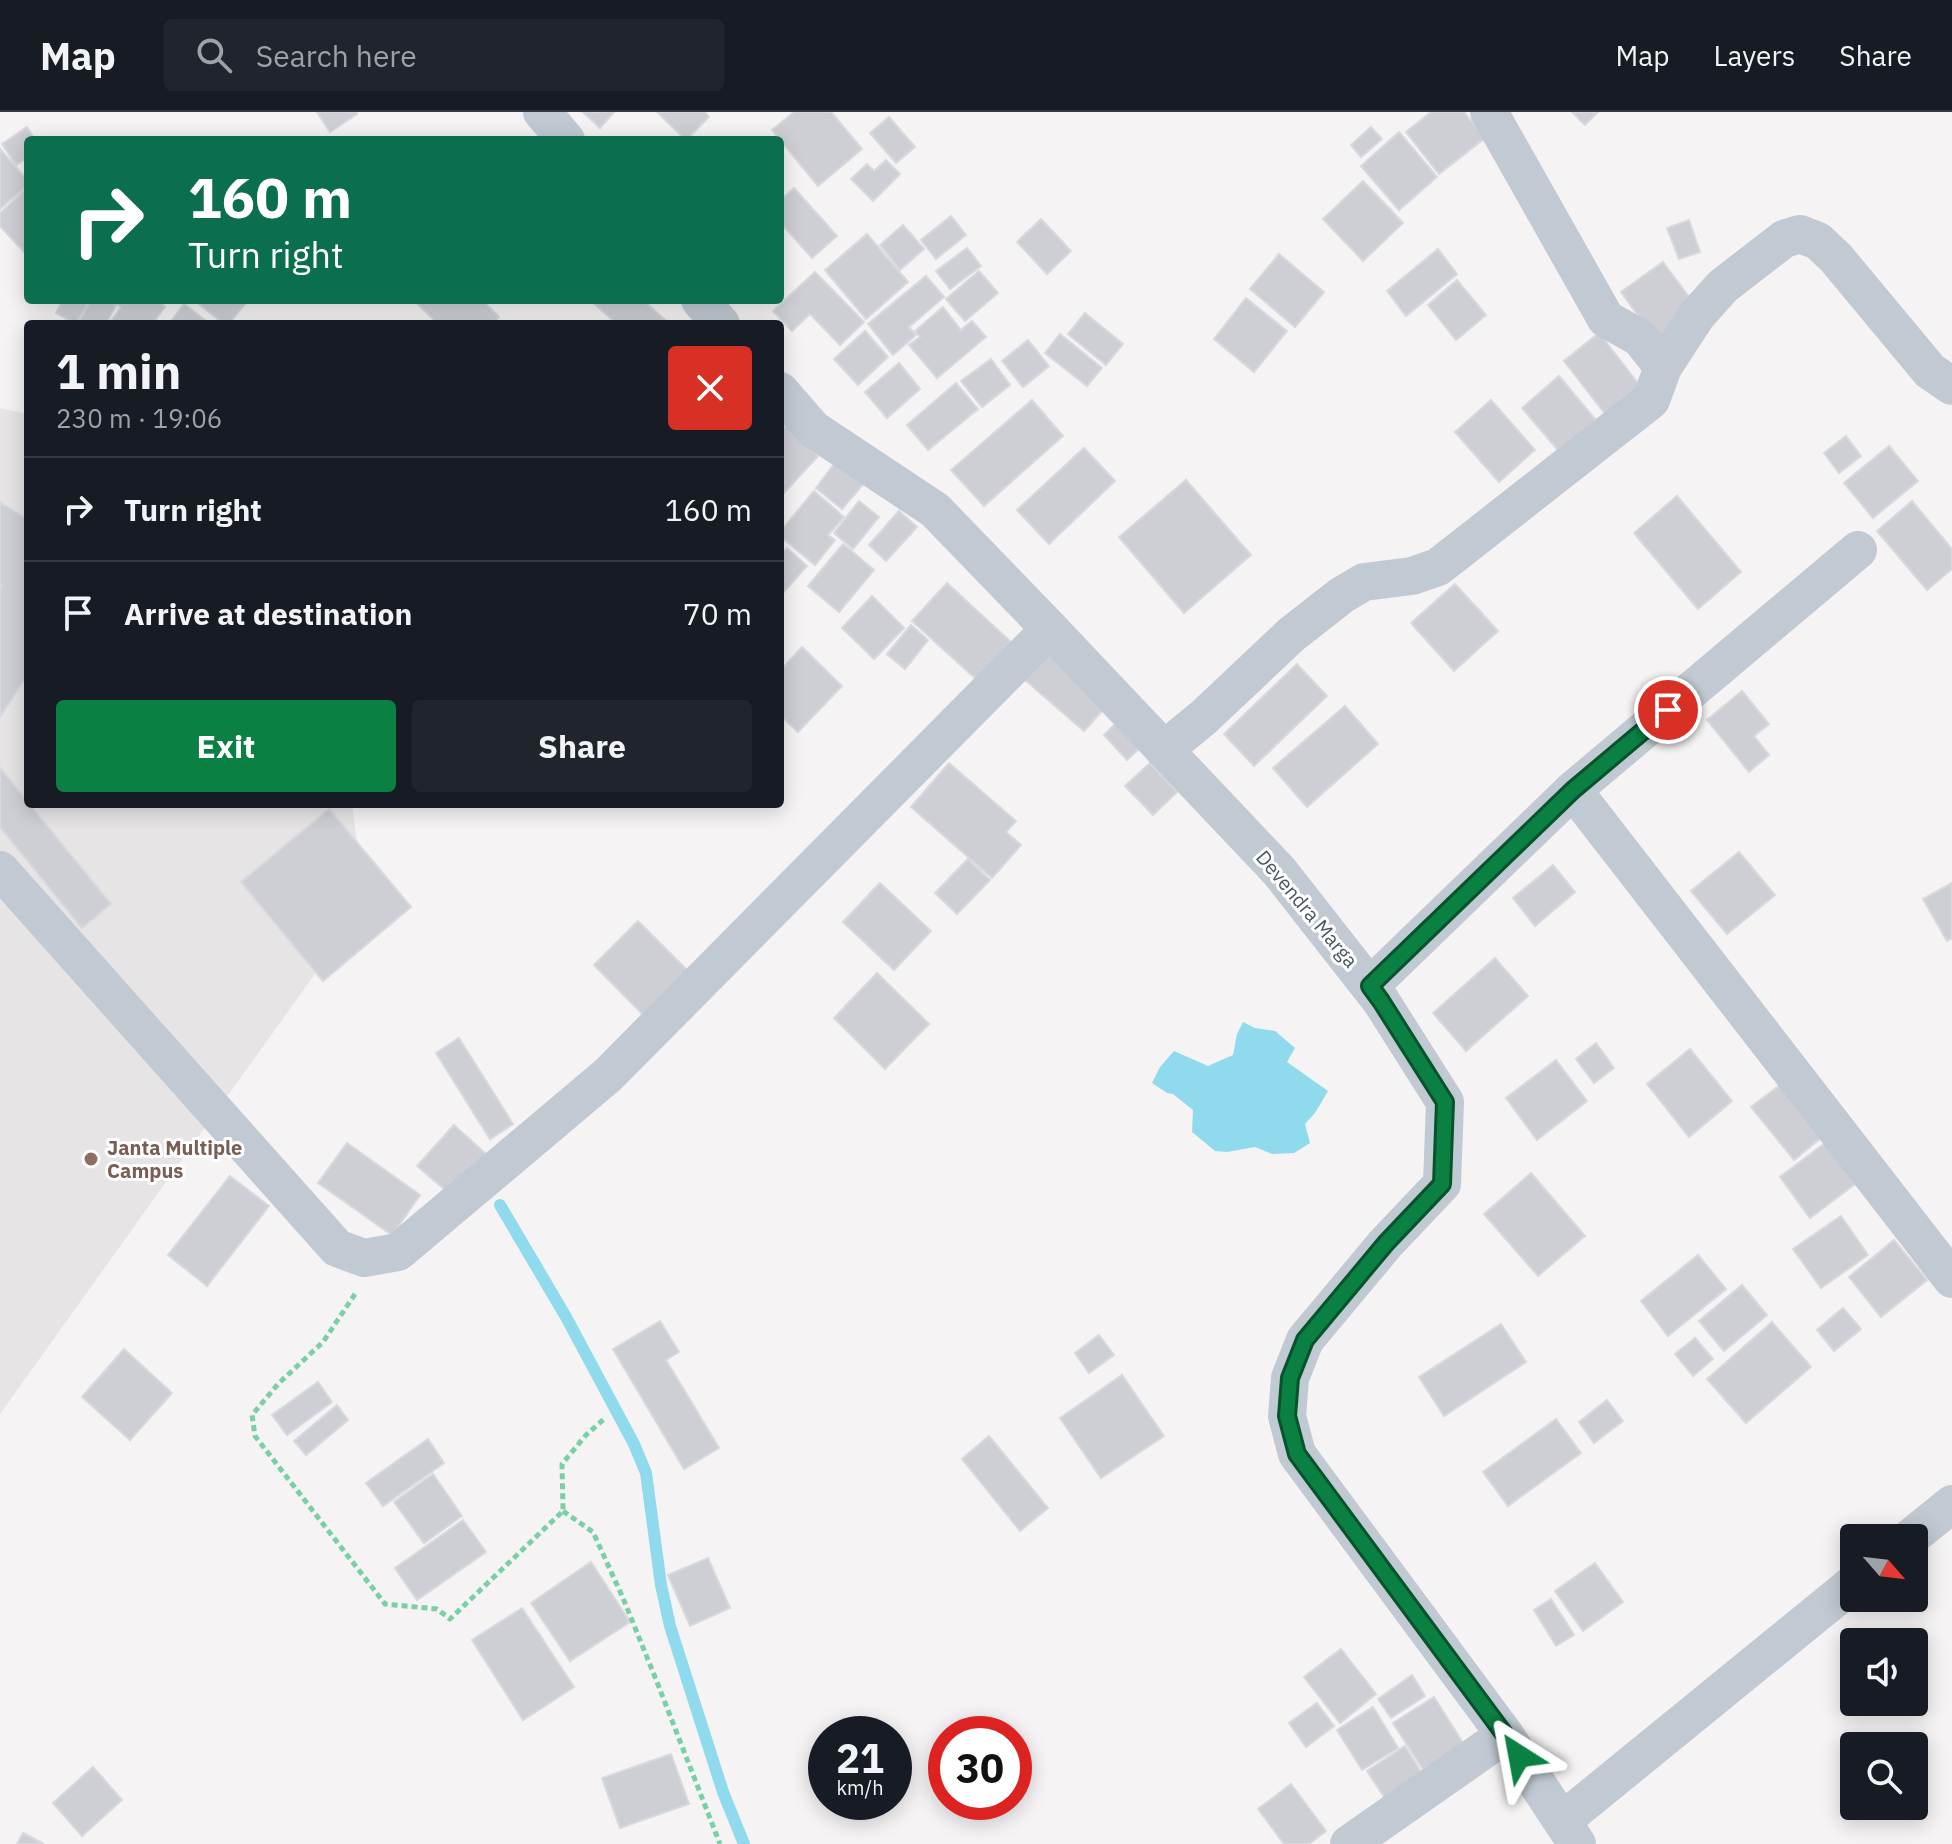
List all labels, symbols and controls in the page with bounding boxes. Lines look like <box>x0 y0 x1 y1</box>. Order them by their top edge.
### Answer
search box <box>164 19 724 91</box>
text: Map <box>40 31 116 80</box>
icon: search <box>192 33 236 77</box>
text: Search here <box>256 36 417 75</box>
text: Map <box>1615 37 1669 74</box>
text: Layers <box>1713 37 1795 74</box>
text: Share <box>1839 37 1912 74</box>
text: 160 m <box>188 161 352 233</box>
icon: right <box>56 168 160 272</box>
text: Turn right <box>188 231 344 278</box>
text: 1 min <box>56 340 181 402</box>
button: close <box>668 346 752 430</box>
text: 230 m · 19:06 <box>56 401 222 435</box>
icon: right <box>56 487 100 531</box>
text: Turn right <box>124 490 262 529</box>
text: 160 m <box>665 490 752 529</box>
icon: arrive <box>56 591 100 635</box>
text: Arrive at destination <box>124 594 412 633</box>
text: 70 m <box>683 594 752 633</box>
pin <box>1634 676 1702 744</box>
icon: arrive <box>1646 688 1690 732</box>
button: Exit <box>56 700 396 792</box>
button: Share <box>412 700 752 792</box>
street label: Devendra Marga <box>1250 844 1365 973</box>
place label: Janta Multiple Campus <box>107 1134 242 1184</box>
marker: Janta Multiple Campus <box>82 1150 100 1168</box>
north arrow <box>1840 1524 1928 1612</box>
map controls <box>1840 1524 1928 1820</box>
button: sound <box>1840 1628 1928 1716</box>
position arrow <box>1477 1714 1561 1798</box>
speed limit sign: 30 <box>928 1716 1032 1820</box>
text: 21 <box>836 1732 884 1784</box>
button: search <box>1840 1732 1928 1820</box>
text: km/h <box>836 1774 884 1801</box>

